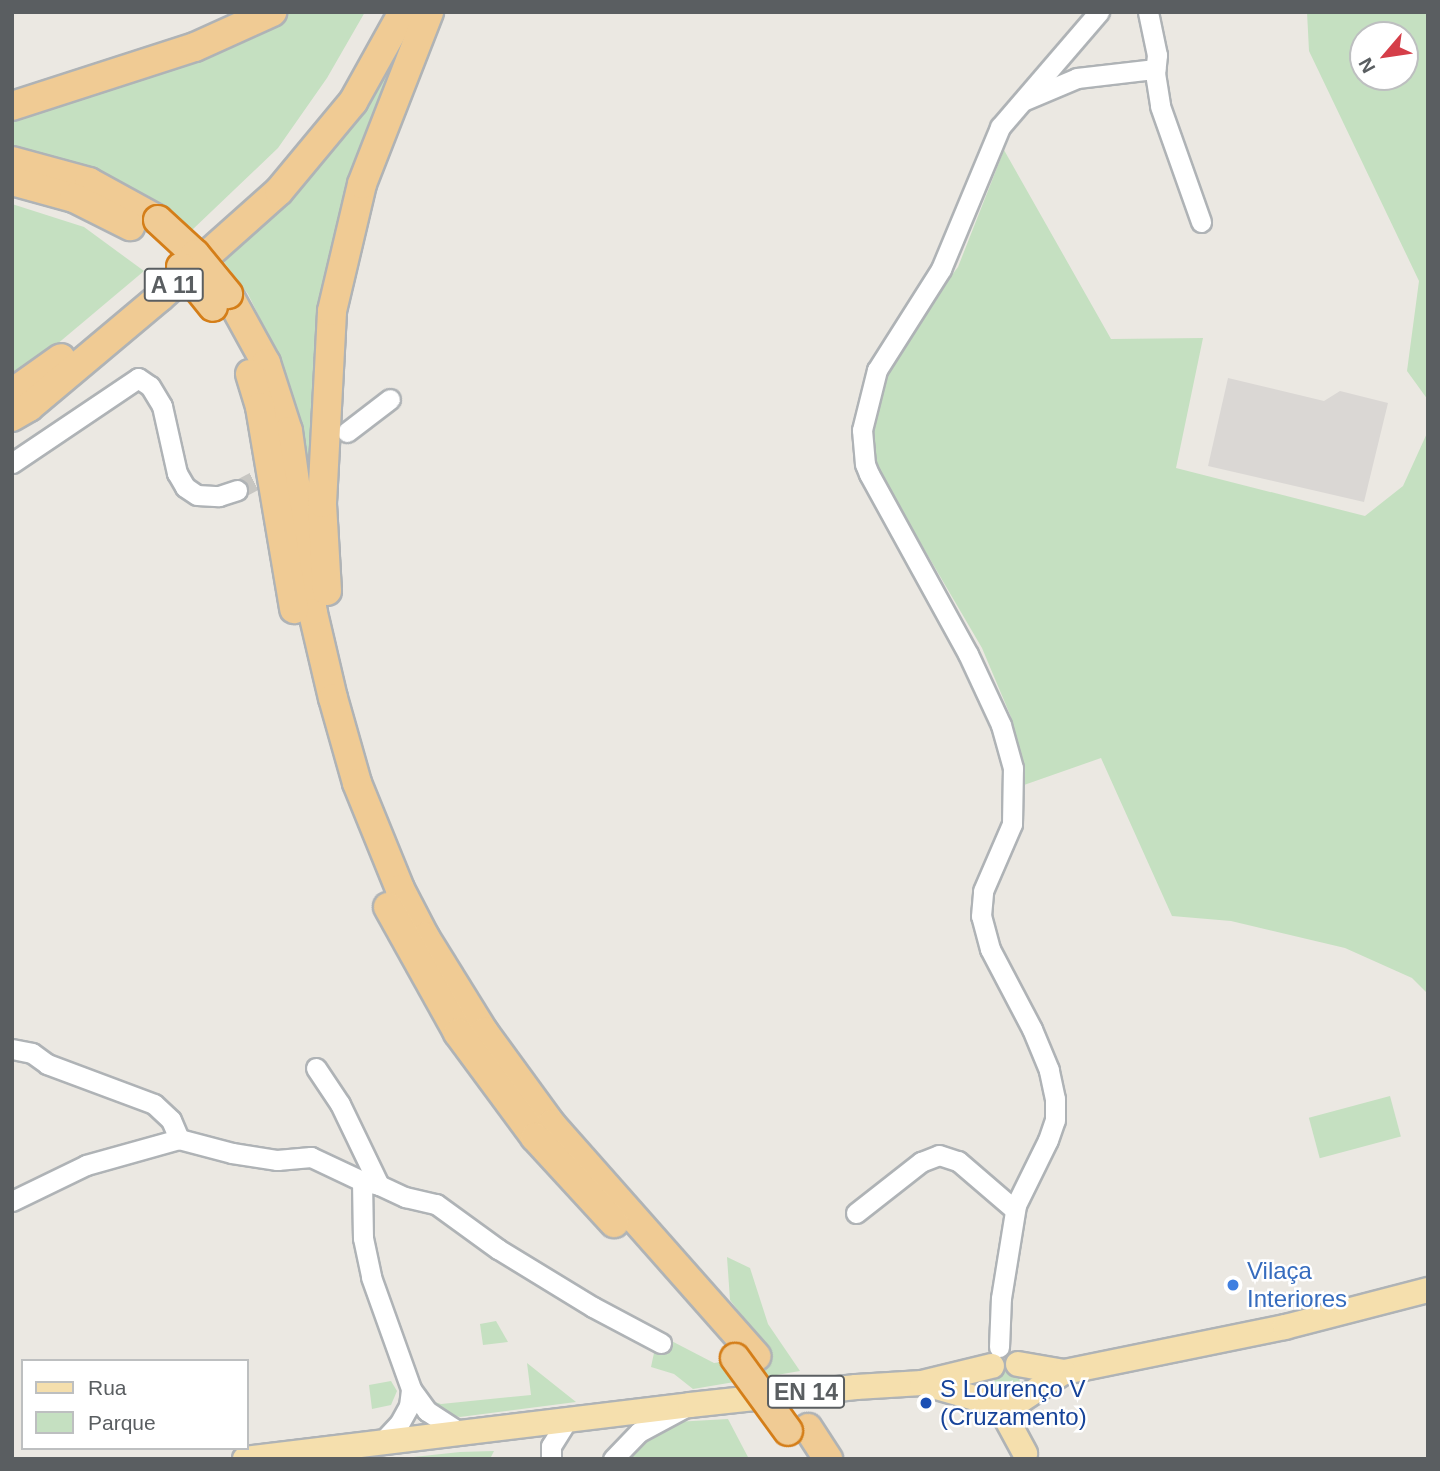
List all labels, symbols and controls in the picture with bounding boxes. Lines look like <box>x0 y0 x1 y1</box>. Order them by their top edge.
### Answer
north arrow <box>1349 21 1419 91</box>
text: N <box>1354 54 1379 77</box>
road number: A 11 <box>142 266 206 304</box>
place label: Vilaça Interiores <box>1247 1257 1347 1313</box>
marker: Vilaça Interiores <box>1225 1277 1241 1293</box>
legend <box>21 1359 248 1450</box>
road number: EN 14 <box>766 1372 846 1412</box>
place label: S Lourenço V (Cruzamento) <box>940 1375 1087 1431</box>
text: Rua <box>88 1376 127 1399</box>
marker: S Lourenço V (Cruzamento) <box>918 1395 934 1411</box>
text: Parque <box>88 1411 156 1434</box>

